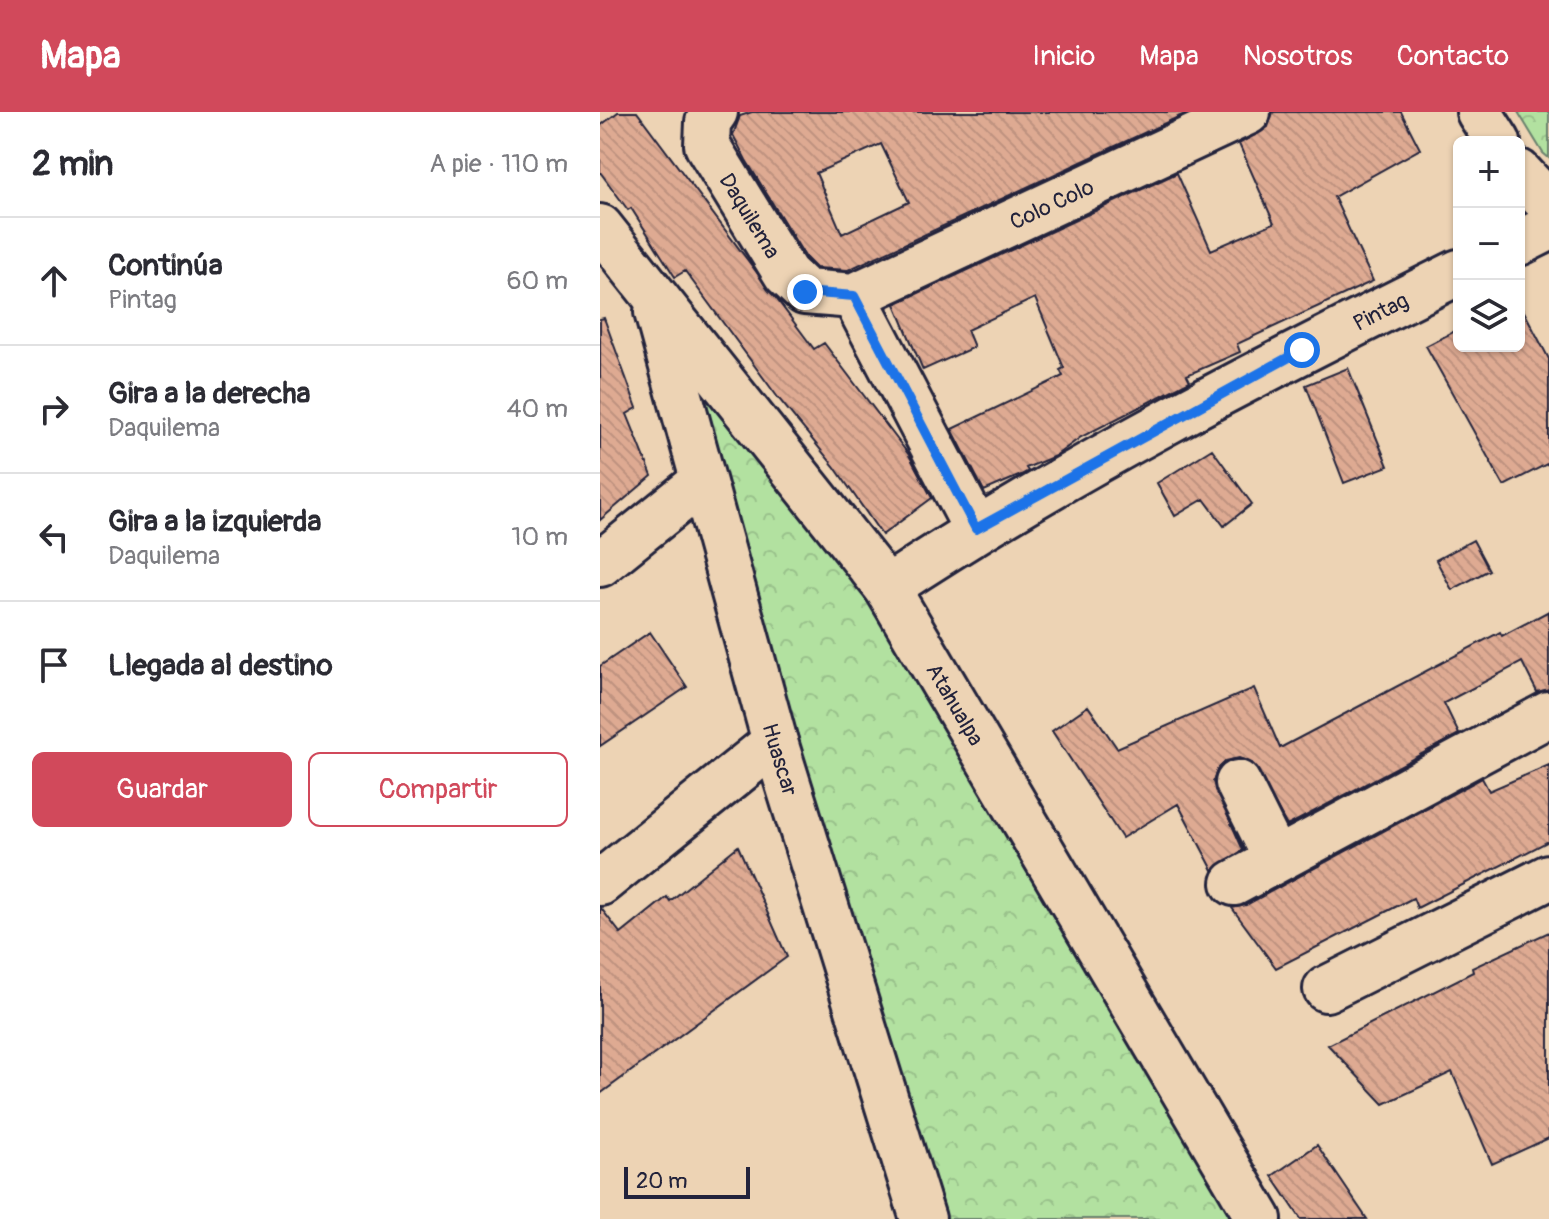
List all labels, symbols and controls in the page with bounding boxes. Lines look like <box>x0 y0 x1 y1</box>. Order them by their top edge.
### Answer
text: Mapa <box>40 32 121 80</box>
text: Inicio <box>1032 39 1095 74</box>
text: Mapa <box>1139 39 1199 74</box>
text: Nosotros <box>1243 39 1353 74</box>
text: Contacto <box>1397 39 1509 74</box>
map controls <box>1453 136 1525 352</box>
button: + <box>1453 136 1525 208</box>
text: 2 min <box>32 143 114 186</box>
text: A pie · 110 m <box>429 148 568 180</box>
street label: Daquilema <box>713 168 786 264</box>
street label: Colo Colo <box>1005 173 1099 236</box>
button: − <box>1453 208 1525 280</box>
text: Continúa <box>108 247 223 284</box>
icon: ahead <box>32 259 76 303</box>
text: 60 m <box>506 265 568 297</box>
route end <box>787 274 823 310</box>
button: layers <box>1453 280 1525 352</box>
text: Pintag <box>108 284 177 316</box>
street label: Pintag <box>1349 287 1413 338</box>
route start <box>1284 332 1320 368</box>
text: Gira a la derecha <box>108 375 310 412</box>
icon: right <box>32 387 76 431</box>
text: 40 m <box>506 393 568 425</box>
text: Daquilema <box>108 412 220 444</box>
text: Gira a la izquierda <box>108 503 321 540</box>
icon: left <box>32 515 76 559</box>
text: 10 m <box>511 521 568 553</box>
text: Daquilema <box>108 540 220 572</box>
icon: arrive <box>32 643 76 687</box>
text: Llegada al destino <box>108 647 333 684</box>
street label: Atahualpa <box>919 658 990 751</box>
street label: Huascar <box>755 720 804 799</box>
button: Guardar <box>32 752 292 827</box>
button: Compartir <box>308 752 568 827</box>
scale bar <box>624 1163 750 1199</box>
text: 20 m <box>636 1167 688 1195</box>

